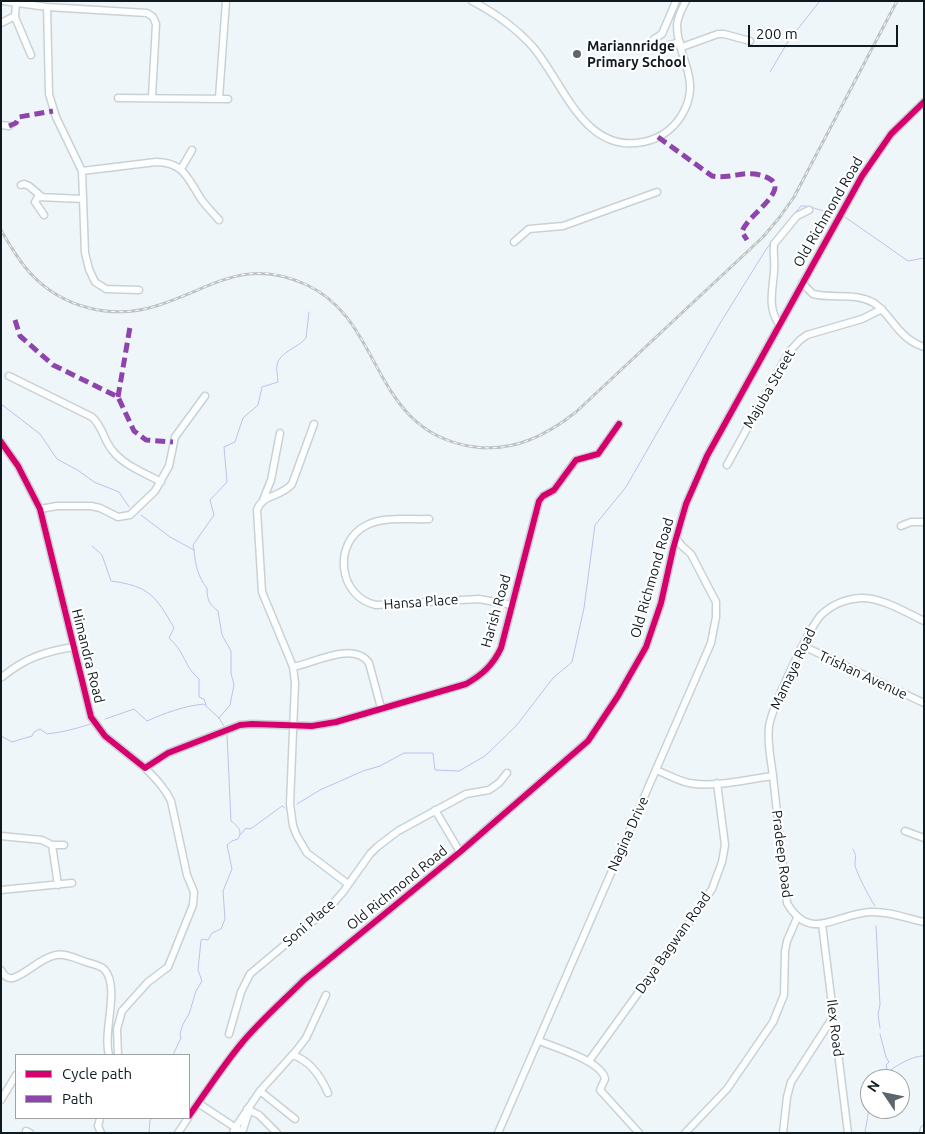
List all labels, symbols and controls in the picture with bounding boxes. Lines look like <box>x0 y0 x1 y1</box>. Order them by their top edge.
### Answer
scale bar <box>750 15 900 47</box>
text: 200 m <box>756 25 798 42</box>
place label: Mariannridge Primary School <box>587 38 686 70</box>
marker: Mariannridge Primary School <box>571 48 583 60</box>
street label: Old Richmond Road <box>790 154 866 270</box>
street label: Majuba Street <box>740 347 798 431</box>
street label: Old Richmond Road <box>627 516 677 640</box>
street label: Harish Road <box>478 573 514 649</box>
street label: Hansa Place <box>383 591 459 613</box>
street label: Himandra Road <box>68 607 108 705</box>
street label: Mamaya Road <box>767 626 819 712</box>
street label: Trishan Avenue <box>816 647 910 703</box>
street label: Nagina Drive <box>604 794 652 874</box>
street label: Pradeep Road <box>768 809 796 899</box>
street label: Old Richmond Road <box>343 842 451 934</box>
street label: Daya Bagwan Road <box>632 889 714 997</box>
street label: Soni Place <box>279 896 339 950</box>
street label: Ilex Road <box>823 998 847 1058</box>
legend <box>15 1054 190 1119</box>
text: Cycle path <box>62 1065 132 1082</box>
north arrow <box>860 1069 910 1119</box>
text: N <box>864 1077 883 1095</box>
text: Path <box>62 1090 93 1107</box>

